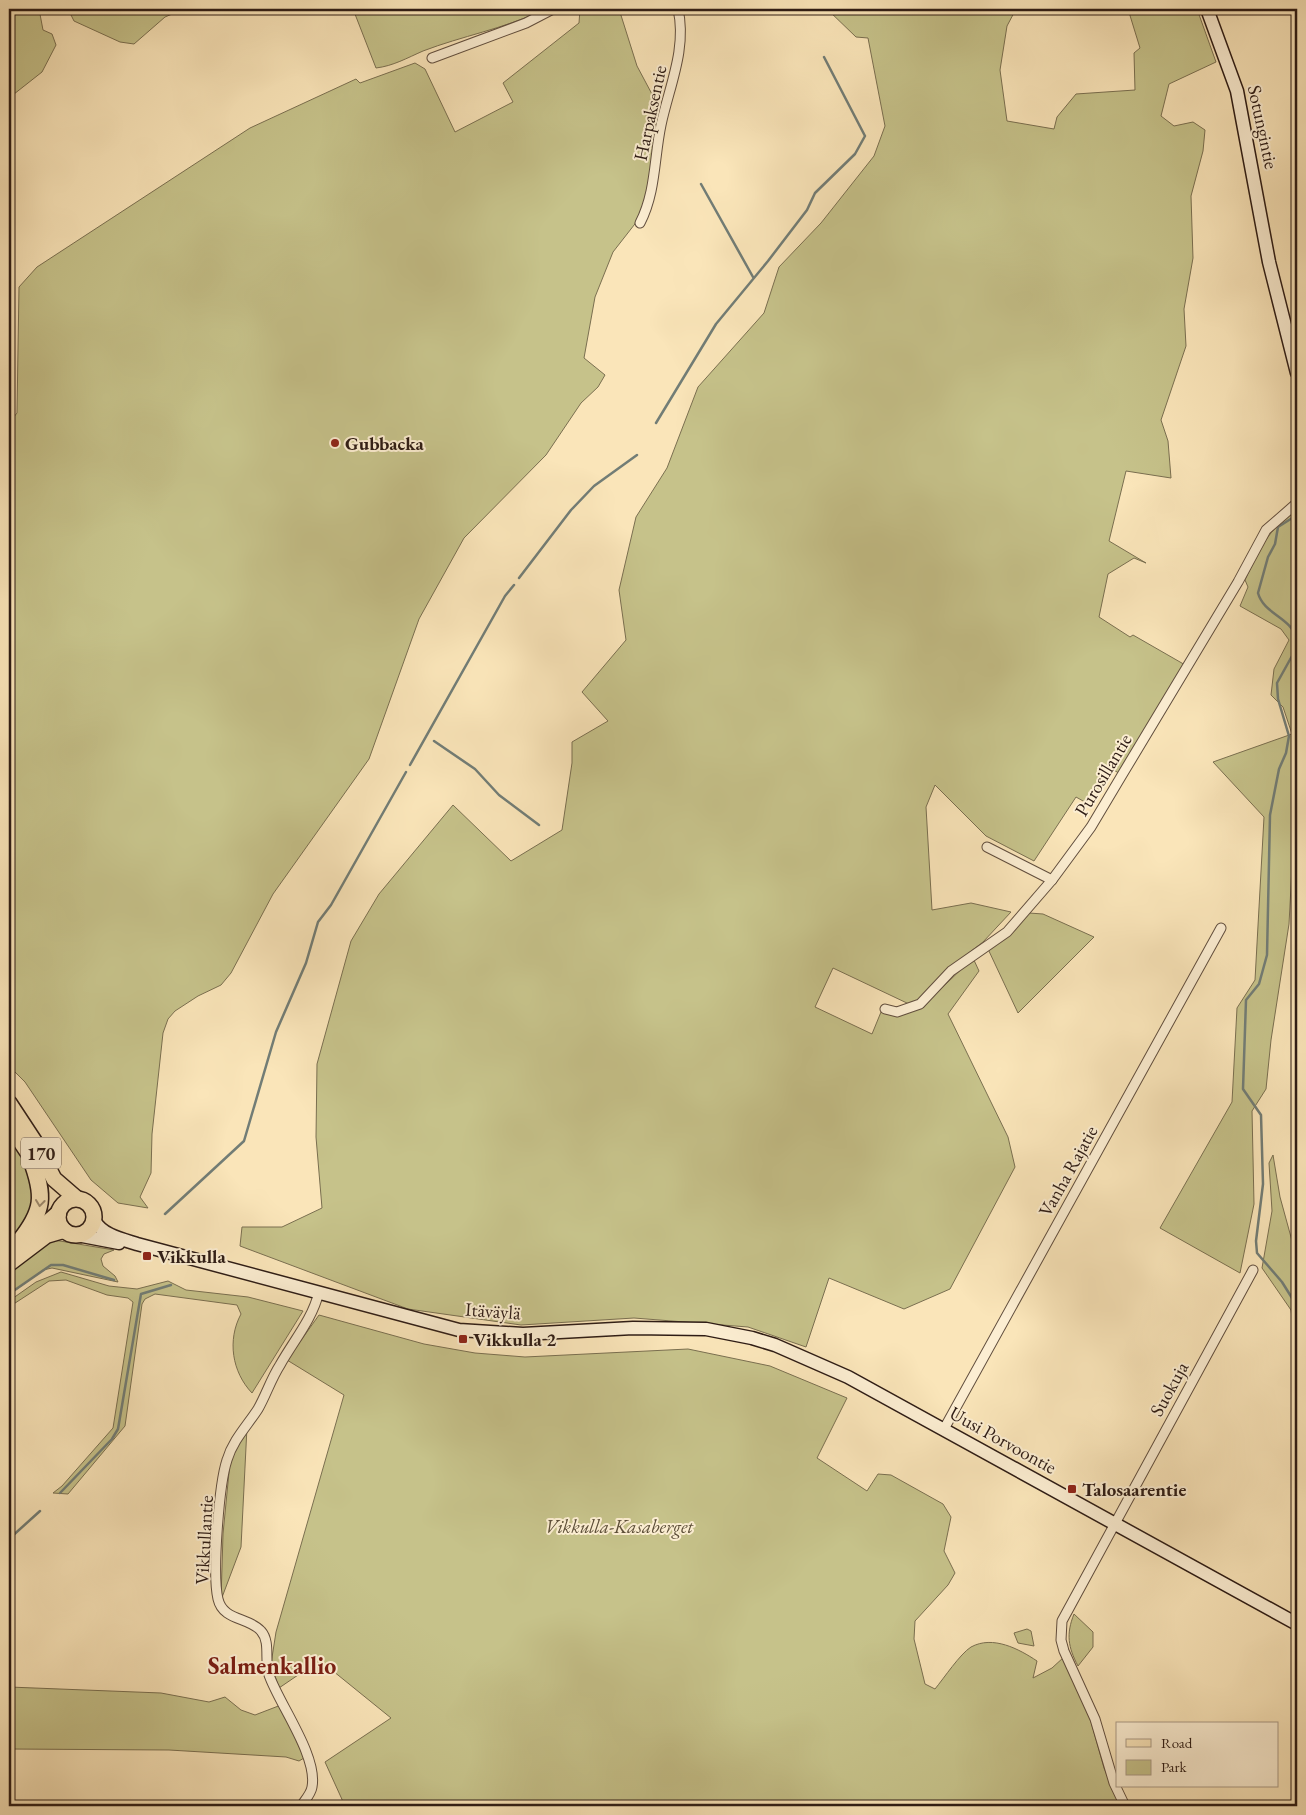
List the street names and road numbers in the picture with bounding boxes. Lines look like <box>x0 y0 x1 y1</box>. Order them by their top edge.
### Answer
street label: Harpaksentie <box>628 63 672 163</box>
street label: Sotungintie <box>1242 83 1284 171</box>
street label: Purosillantie <box>1069 729 1137 821</box>
street label: Vanha Rajatie <box>1033 1121 1103 1221</box>
road number: 170 <box>21 1138 61 1168</box>
street label: Itäväylä <box>464 1297 522 1325</box>
street label: Suokuja <box>1144 1357 1194 1421</box>
street label: Uusi Porvoontie <box>945 1400 1061 1480</box>
street label: Vikkullantie <box>189 1495 219 1585</box>

